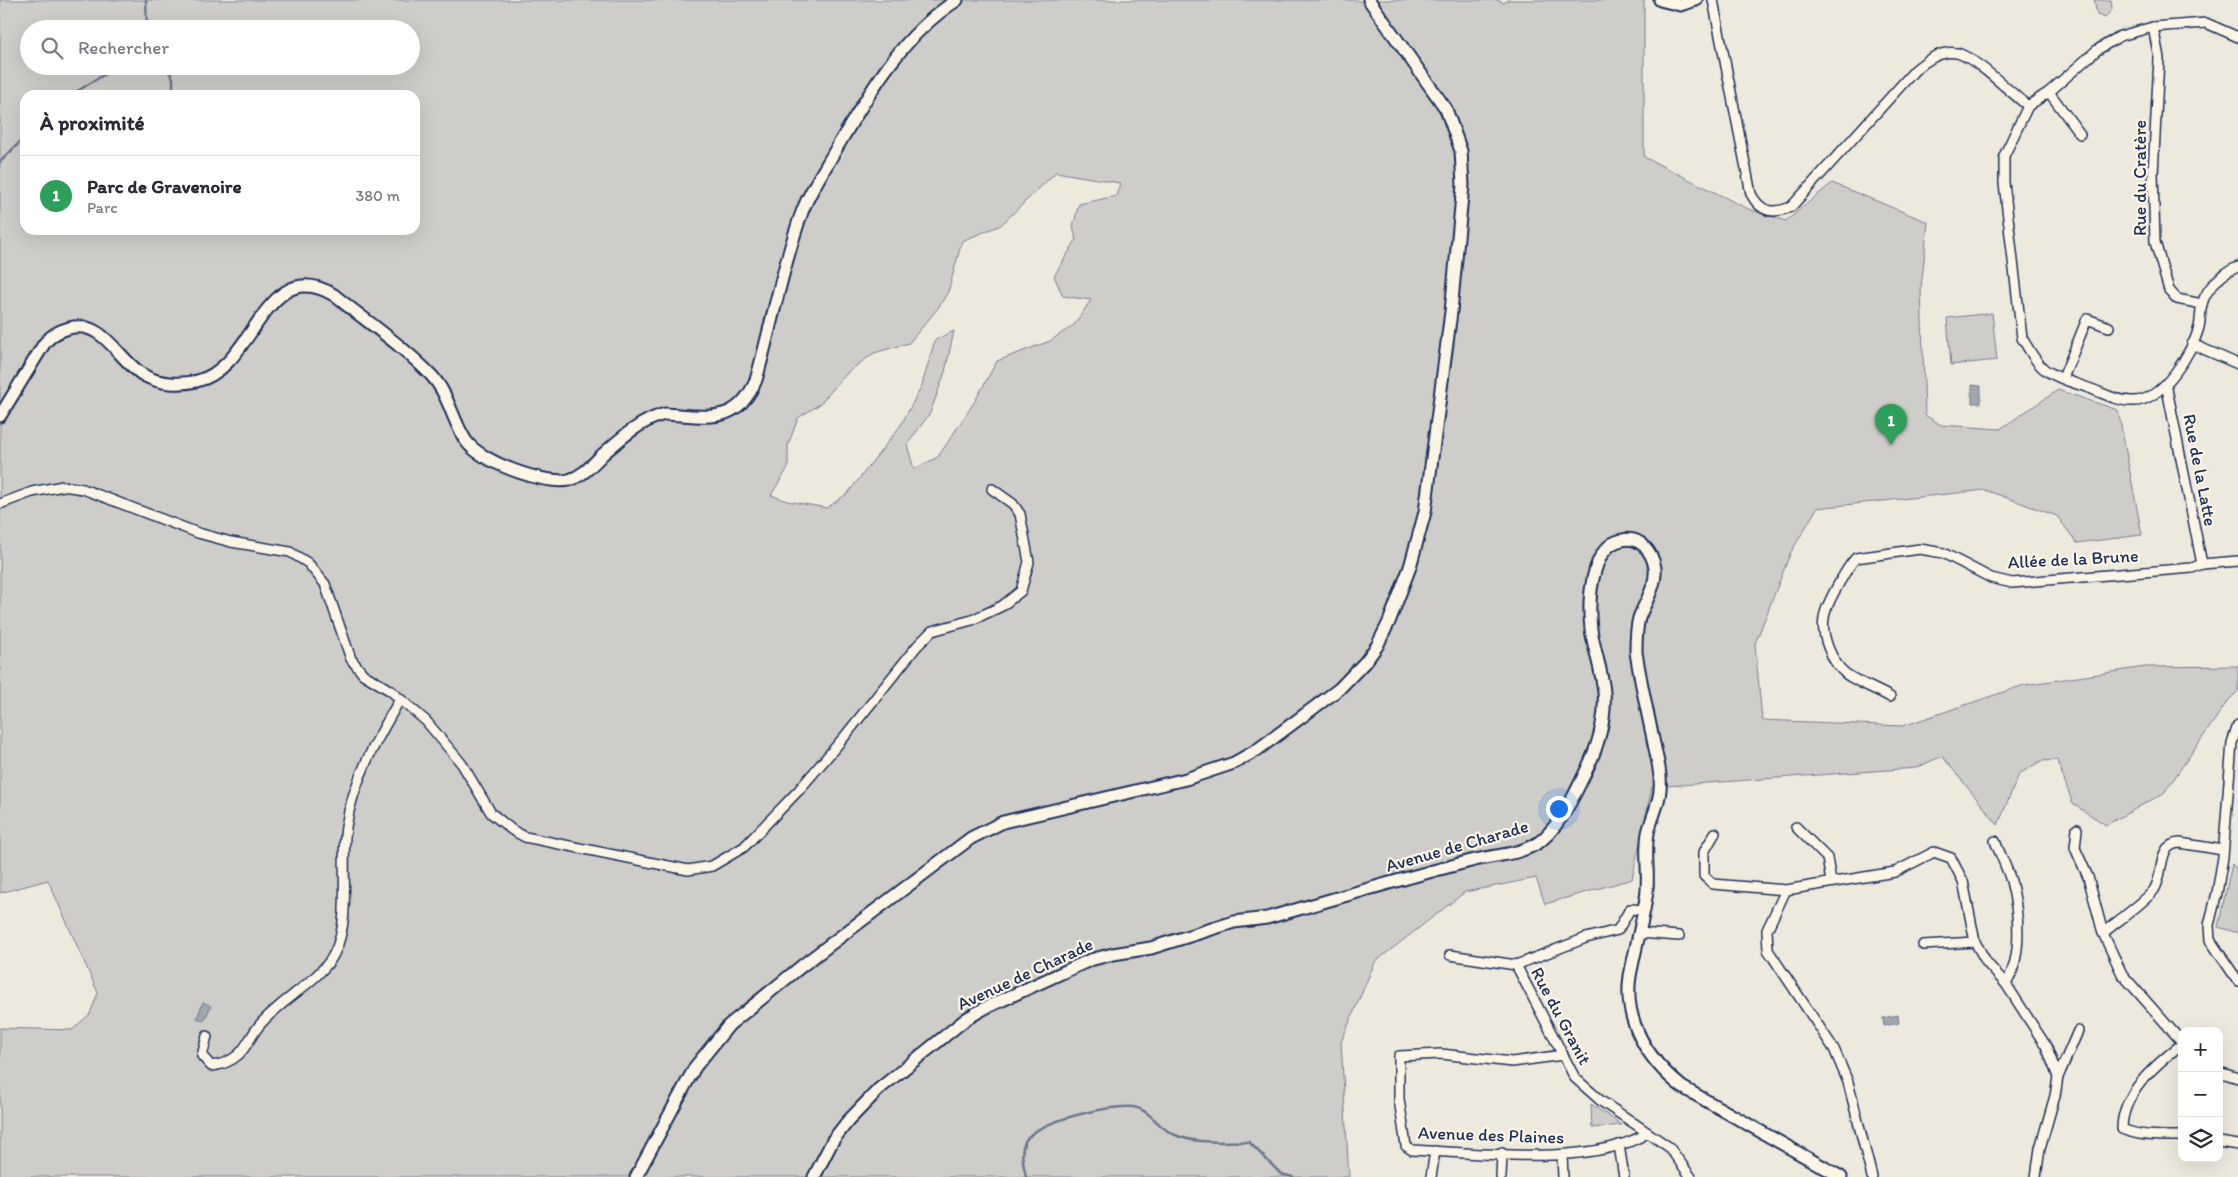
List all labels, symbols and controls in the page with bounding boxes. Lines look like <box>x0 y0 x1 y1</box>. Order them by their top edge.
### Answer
search box <box>20 20 420 75</box>
icon: search <box>38 34 66 62</box>
text: Rechercher <box>78 36 169 59</box>
text: À proximité <box>40 110 145 135</box>
street label: Rue du Cratère <box>2129 120 2151 236</box>
text: Parc de Gravenoire <box>87 175 241 198</box>
text: 1 <box>52 186 60 205</box>
text: 380 m <box>356 186 400 205</box>
text: Parc <box>87 198 118 217</box>
pin: 1 <box>1875 404 1907 445</box>
street label: Rue de la Latte <box>2178 412 2222 528</box>
street label: Allée de la Brune <box>2007 545 2139 573</box>
your location <box>1546 796 1572 822</box>
street label: Avenue de Charade <box>1383 815 1531 877</box>
street label: Avenue de Charade <box>954 933 1096 1015</box>
street label: Rue du Granit <box>1526 963 1596 1069</box>
map controls <box>2178 1027 2223 1162</box>
button: + <box>2178 1027 2223 1072</box>
button: − <box>2178 1072 2223 1117</box>
button: layers <box>2178 1117 2223 1162</box>
street label: Avenue des Plaines <box>1417 1121 1565 1149</box>

